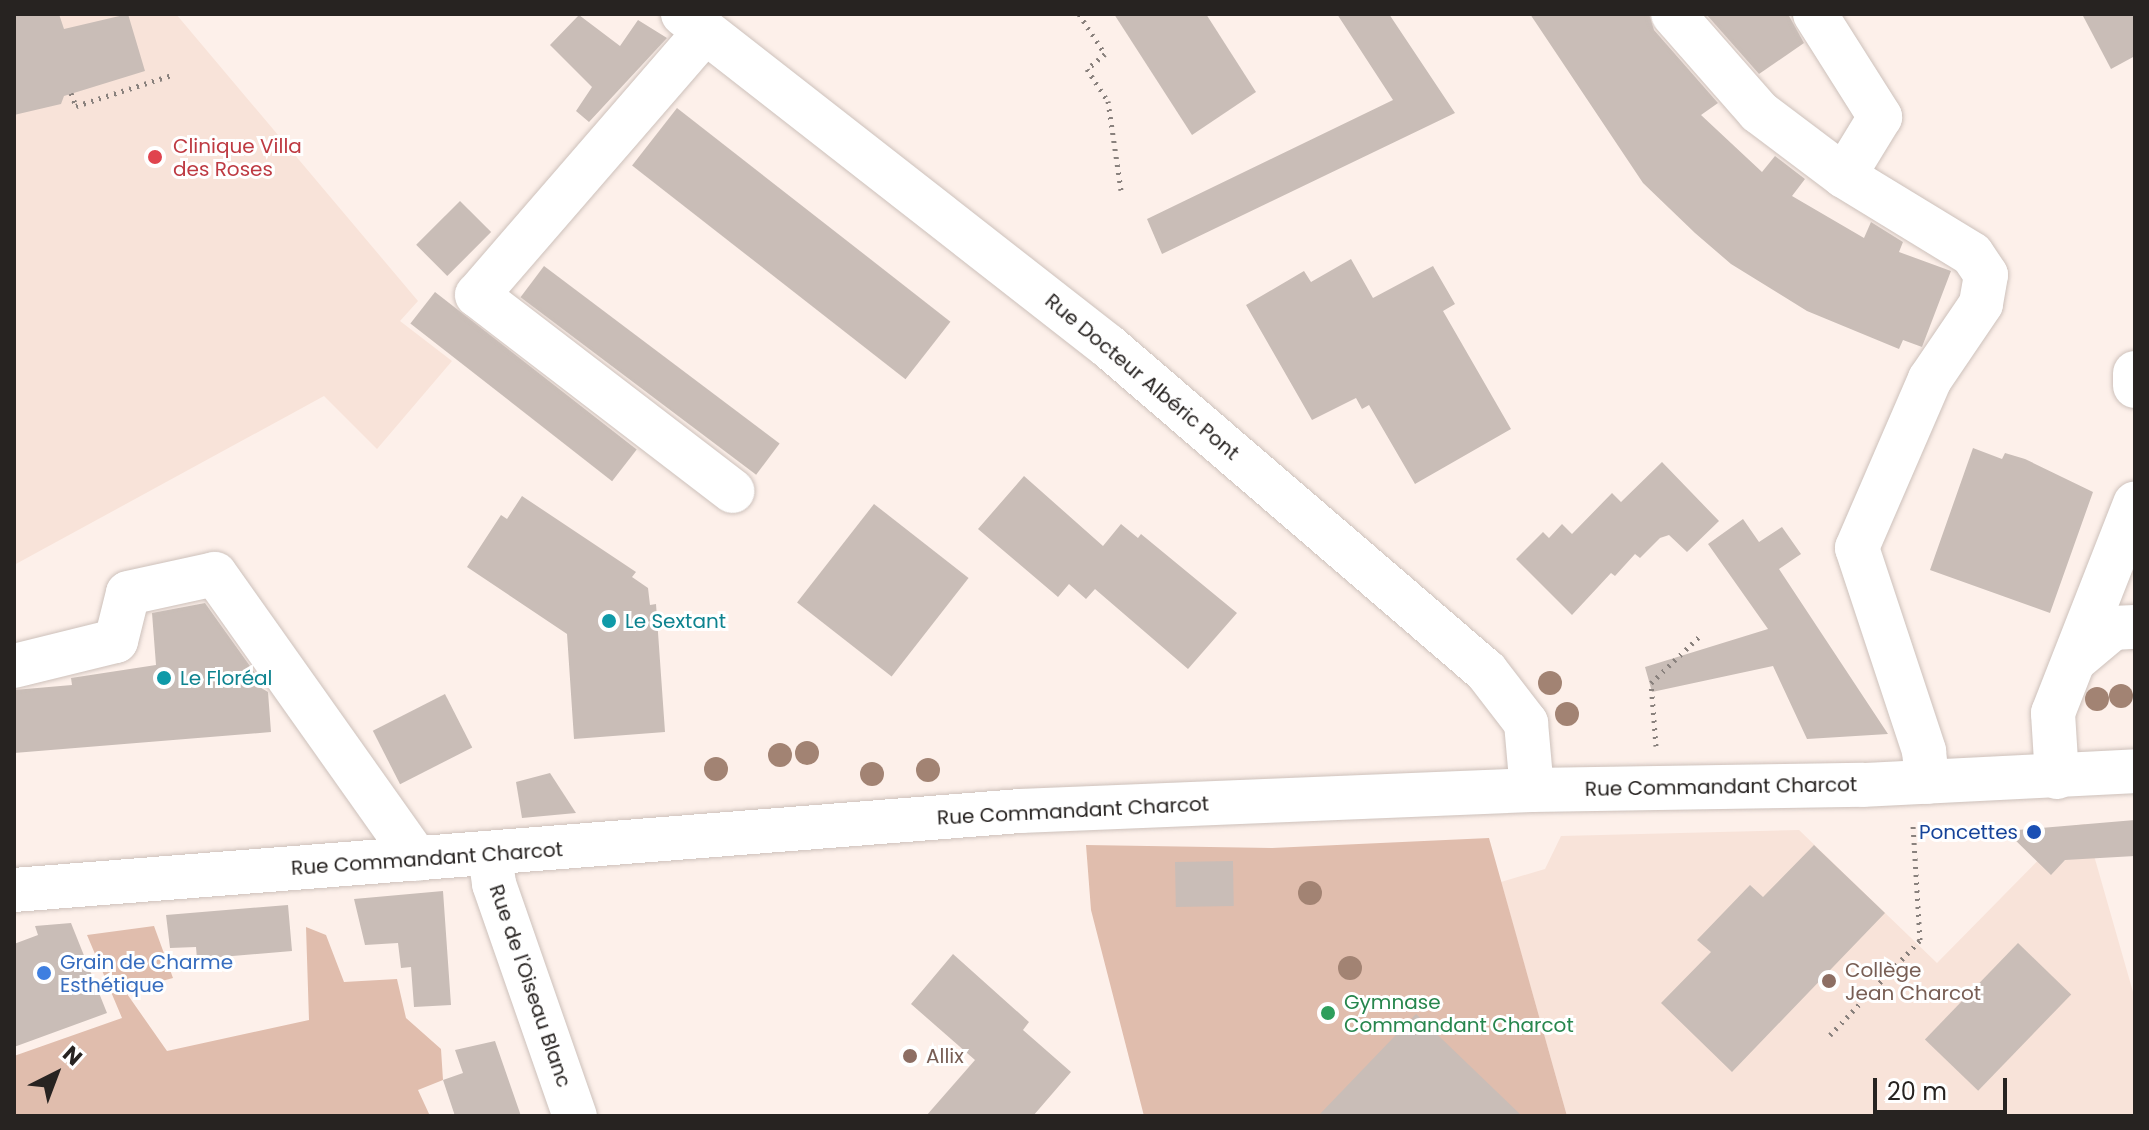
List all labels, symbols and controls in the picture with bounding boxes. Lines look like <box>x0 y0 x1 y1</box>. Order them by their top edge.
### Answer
place label: Clinique Villa des Roses <box>173 134 302 181</box>
marker: Clinique Villa des Roses <box>144 146 166 168</box>
street label: Rue Docteur Albéric Pont <box>1040 289 1244 465</box>
place label: Le Sextant <box>625 609 726 633</box>
marker: Le Sextant <box>600 612 618 630</box>
place label: Le Floréal <box>180 666 272 690</box>
marker: Le Floréal <box>155 669 173 687</box>
street label: Rue Commandant Charcot <box>1585 773 1857 801</box>
street label: Rue Commandant Charcot <box>936 792 1210 830</box>
place label: Poncettes <box>1919 820 2018 844</box>
marker: Poncettes <box>2025 823 2043 841</box>
street label: Rue Commandant Charcot <box>290 838 564 880</box>
street label: Rue de l'Oiseau Blanc <box>484 881 576 1091</box>
place label: Grain de Charme Esthétique <box>60 950 233 997</box>
place label: Collège Jean Charcot <box>1845 958 1981 1005</box>
marker: Grain de Charme Esthétique <box>35 964 53 982</box>
marker: Collège Jean Charcot <box>1820 972 1838 990</box>
place label: Gymnase Commandant Charcot <box>1344 990 1574 1037</box>
marker: Gymnase Commandant Charcot <box>1319 1004 1337 1022</box>
north arrow <box>16 1034 96 1114</box>
text: N <box>56 1039 89 1073</box>
place label: Allix <box>926 1044 964 1068</box>
marker: Allix <box>901 1047 919 1065</box>
scale bar <box>1877 1062 2011 1112</box>
text: 20 m <box>1887 1075 1947 1108</box>

